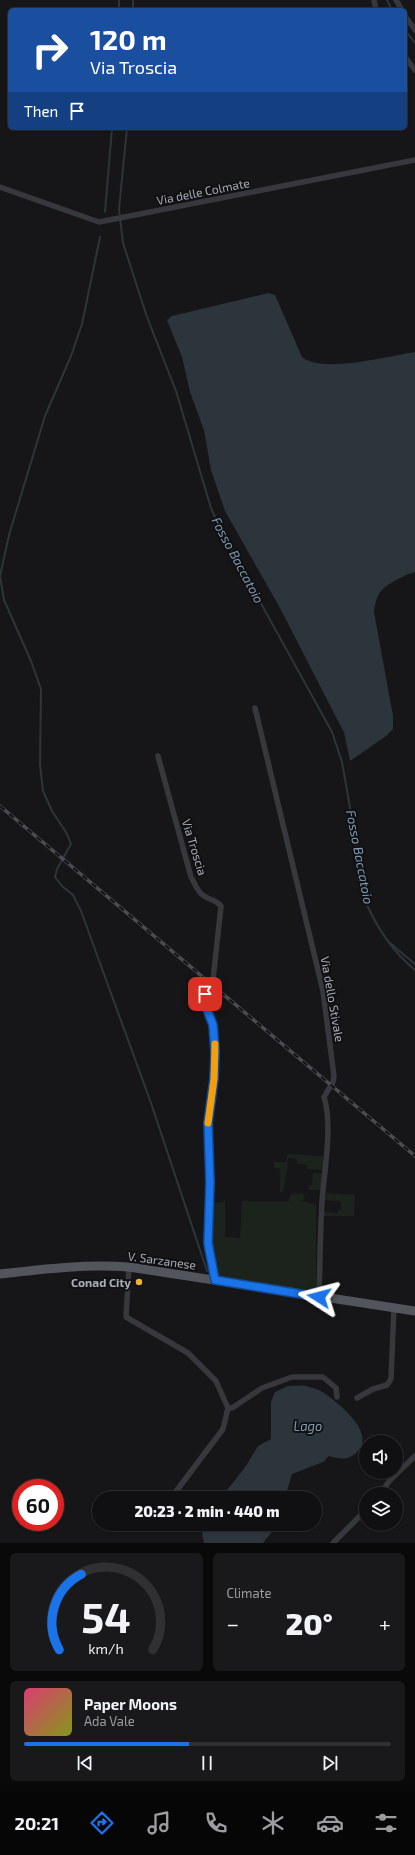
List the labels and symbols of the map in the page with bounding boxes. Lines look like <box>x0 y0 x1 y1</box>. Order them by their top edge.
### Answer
street label: Via delle Colmate <box>155 175 251 207</box>
water label: Fosso Baccatoio <box>208 514 268 606</box>
water label: Fosso Baccatoio <box>343 809 377 905</box>
street label: Via Troscia <box>180 817 210 877</box>
street label: Via dello Stivale <box>319 955 347 1043</box>
pin <box>188 977 222 1011</box>
street label: V. Sarzanese <box>127 1248 197 1272</box>
place label: Conad City <box>71 1275 131 1290</box>
position arrow <box>298 1276 340 1318</box>
marker: Conad City <box>134 1277 144 1287</box>
water label: Lago <box>294 1418 322 1434</box>
speed limit sign: 60 <box>12 1479 64 1531</box>

